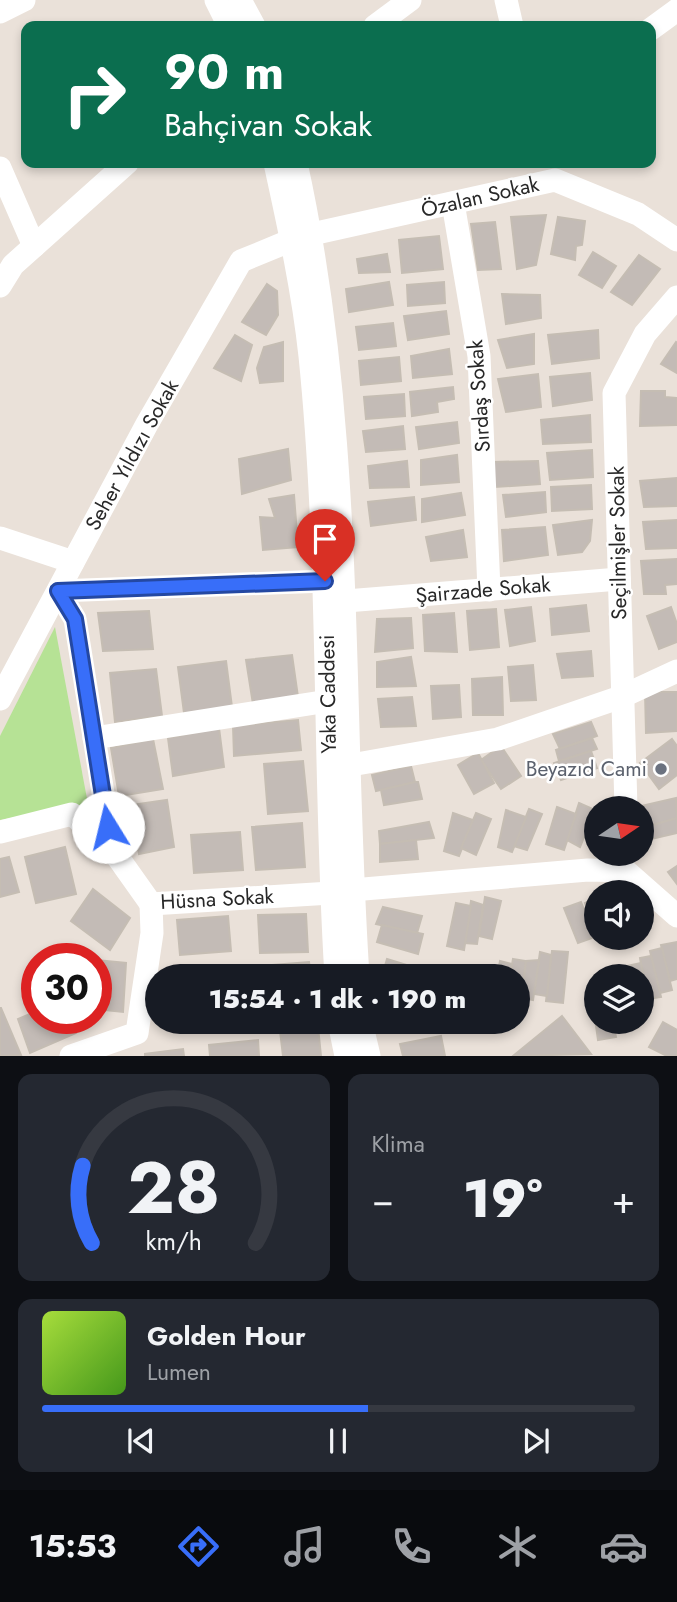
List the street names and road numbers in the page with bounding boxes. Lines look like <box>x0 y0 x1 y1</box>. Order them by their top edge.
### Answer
street label: Özalan Sokak <box>418 169 543 225</box>
street label: Sırdaş Sokak <box>460 338 498 453</box>
street label: Seher Yıldızı Sokak <box>78 373 186 536</box>
street label: Seçilmişler Sokak <box>602 465 634 620</box>
street label: Şairzade Sokak <box>414 569 552 611</box>
street label: Yaka Caddesi <box>312 634 344 754</box>
street label: Hüsna Sokak <box>160 881 275 917</box>

